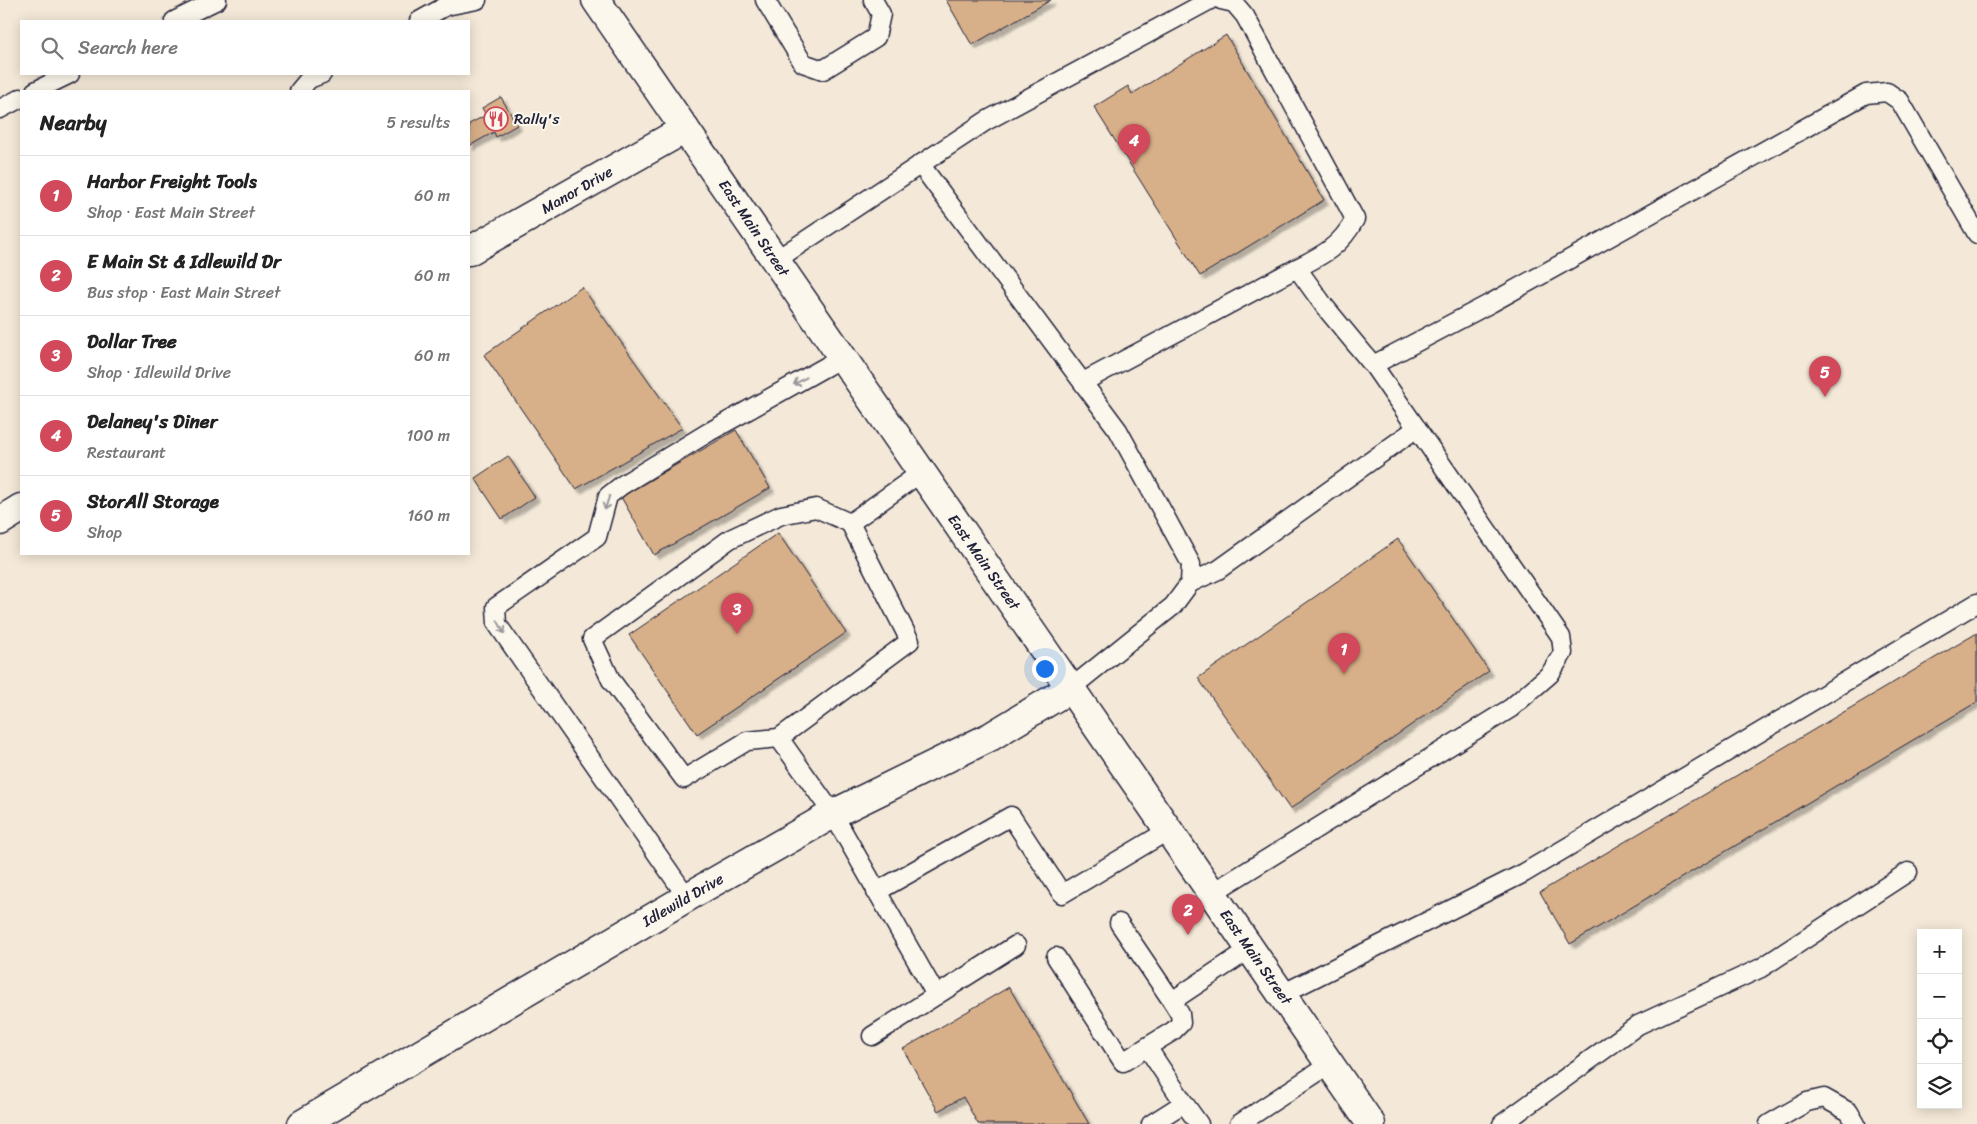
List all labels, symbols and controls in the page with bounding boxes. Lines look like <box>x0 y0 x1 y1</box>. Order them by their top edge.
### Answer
search box <box>20 20 470 75</box>
text: Search here <box>78 31 178 64</box>
icon: search <box>38 34 66 62</box>
text: Nearby <box>40 104 106 142</box>
restaurant icon: Rally's <box>483 106 509 132</box>
place label: Rally's <box>514 106 559 132</box>
text: 5 results <box>386 108 450 137</box>
pin: 4 <box>1118 124 1150 165</box>
street label: Manor Drive <box>536 159 618 221</box>
text: Harbor Freight Tools <box>87 165 257 198</box>
street label: East Main Street <box>712 174 797 283</box>
text: 1 <box>53 181 59 210</box>
text: 60 m <box>414 181 450 210</box>
text: Shop · East Main Street <box>87 198 255 227</box>
text: E Main St & Idlewild Dr <box>87 245 281 278</box>
text: 2 <box>51 261 61 290</box>
text: 60 m <box>414 261 450 290</box>
text: Bus stop · East Main Street <box>87 278 280 307</box>
text: Dollar Tree <box>87 325 177 358</box>
text: 3 <box>52 341 60 370</box>
text: 60 m <box>414 341 450 370</box>
pin: 5 <box>1809 356 1841 397</box>
text: Shop · Idlewild Drive <box>87 358 231 387</box>
one-way arrow <box>793 376 808 386</box>
text: Delaney's Diner <box>87 405 217 438</box>
text: 4 <box>51 421 61 450</box>
text: 100 m <box>406 421 450 450</box>
text: Restaurant <box>87 438 166 467</box>
text: StorAll Storage <box>87 485 219 518</box>
one-way arrow <box>602 494 611 510</box>
text: 5 <box>51 501 61 530</box>
text: 160 m <box>407 501 450 530</box>
street label: East Main Street <box>941 508 1028 616</box>
text: Shop <box>87 518 122 547</box>
pin: 3 <box>721 593 753 634</box>
one-way arrow <box>496 619 506 634</box>
pin: 1 <box>1328 633 1360 674</box>
your location <box>1032 656 1058 682</box>
street label: Idlewild Drive <box>637 866 729 934</box>
pin: 2 <box>1172 894 1204 935</box>
street label: East Main Street <box>1213 903 1300 1011</box>
map controls <box>1917 929 1962 1109</box>
button: + <box>1917 929 1962 974</box>
button: − <box>1917 974 1962 1019</box>
button: locate <box>1917 1019 1962 1064</box>
button: layers <box>1917 1064 1962 1109</box>

